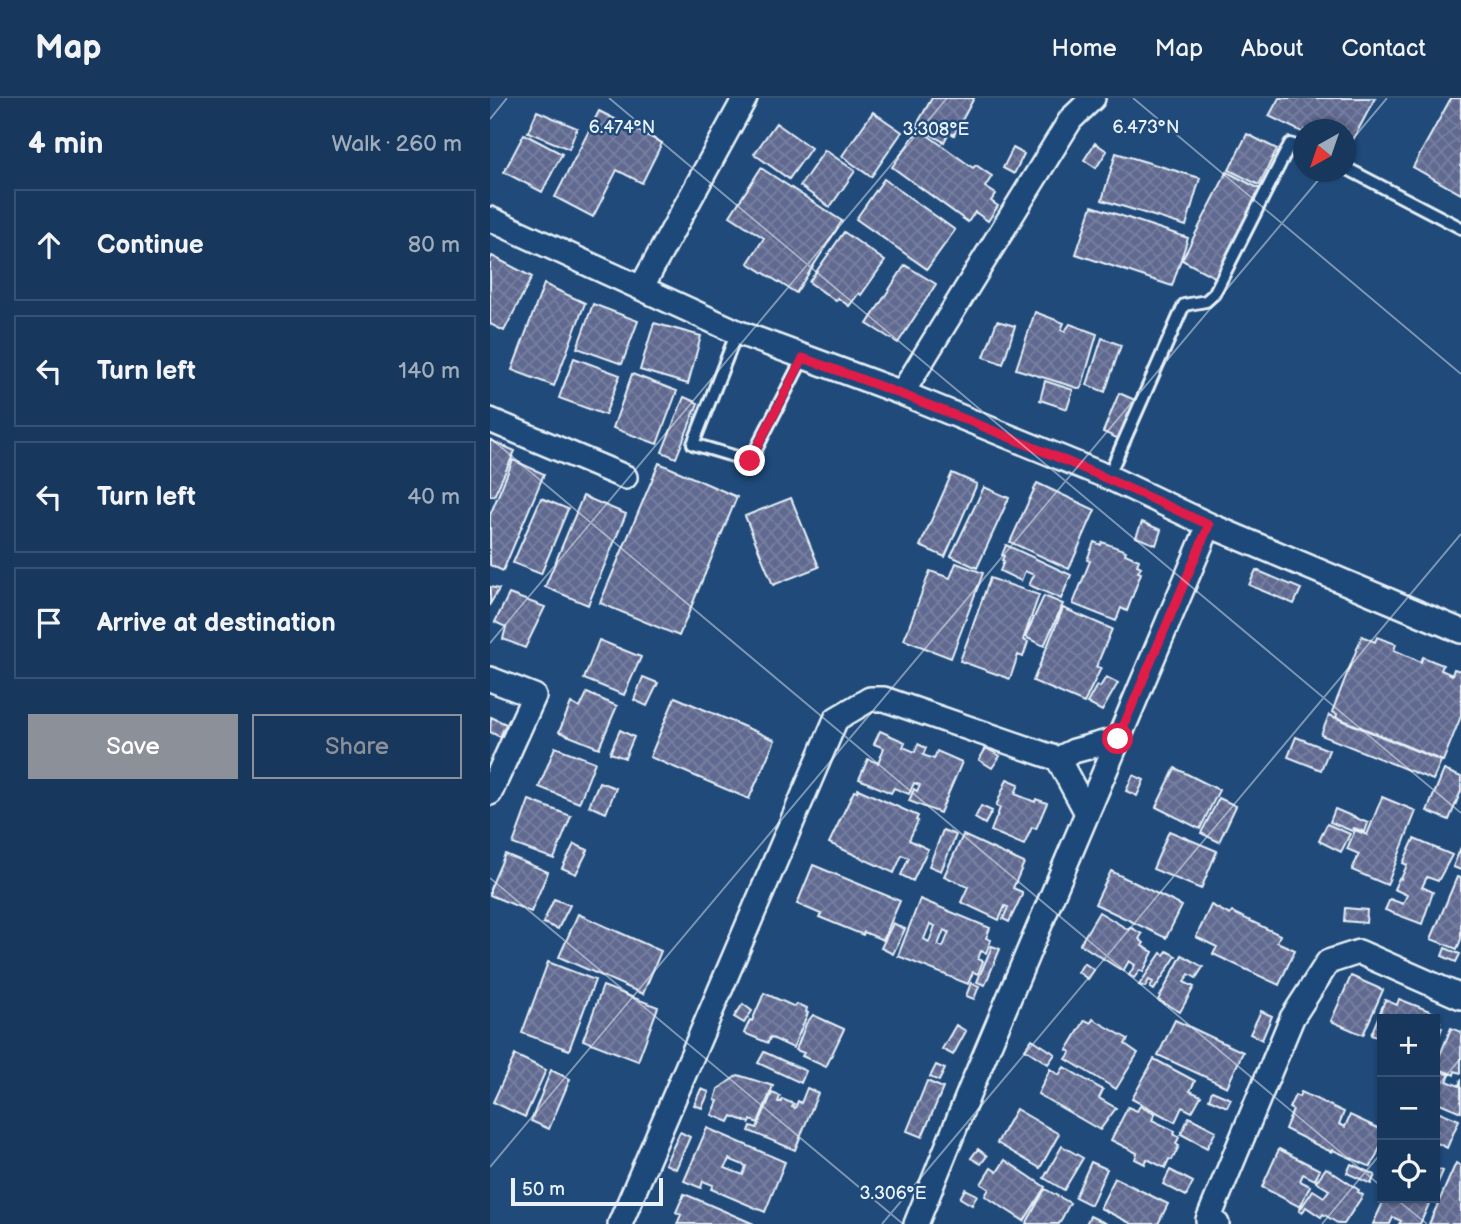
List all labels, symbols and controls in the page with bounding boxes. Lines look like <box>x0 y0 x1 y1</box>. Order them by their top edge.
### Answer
text: Map <box>35 28 101 68</box>
text: Home <box>1052 34 1117 63</box>
text: Map <box>1155 34 1203 63</box>
text: About <box>1241 34 1303 63</box>
text: Contact <box>1341 34 1426 63</box>
text: 6.474°N <box>589 117 655 138</box>
text: 6.473°N <box>1113 117 1179 138</box>
text: 3.308°E <box>903 119 970 140</box>
north arrow <box>1293 119 1356 182</box>
text: 4 min <box>28 126 103 162</box>
text: Walk · 260 m <box>332 130 462 158</box>
icon: ahead <box>30 226 68 264</box>
text: Continue <box>97 230 204 261</box>
text: 80 m <box>408 231 460 259</box>
icon: left <box>30 352 68 390</box>
text: Turn left <box>97 356 196 387</box>
text: 140 m <box>398 357 460 385</box>
route end <box>734 445 765 476</box>
icon: left <box>30 478 68 516</box>
text: Turn left <box>97 482 196 513</box>
text: 40 m <box>407 483 460 511</box>
icon: arrive <box>30 604 68 642</box>
text: Arrive at destination <box>97 608 336 639</box>
button: Save <box>28 714 238 779</box>
button: Share <box>252 714 462 779</box>
route start <box>1102 723 1133 754</box>
map controls <box>1377 1014 1440 1203</box>
button: + <box>1377 1014 1440 1077</box>
button: − <box>1377 1077 1440 1140</box>
button: locate <box>1377 1140 1440 1203</box>
scale bar <box>511 1175 663 1207</box>
text: 50 m <box>522 1178 565 1201</box>
text: 3.306°E <box>859 1183 927 1204</box>

